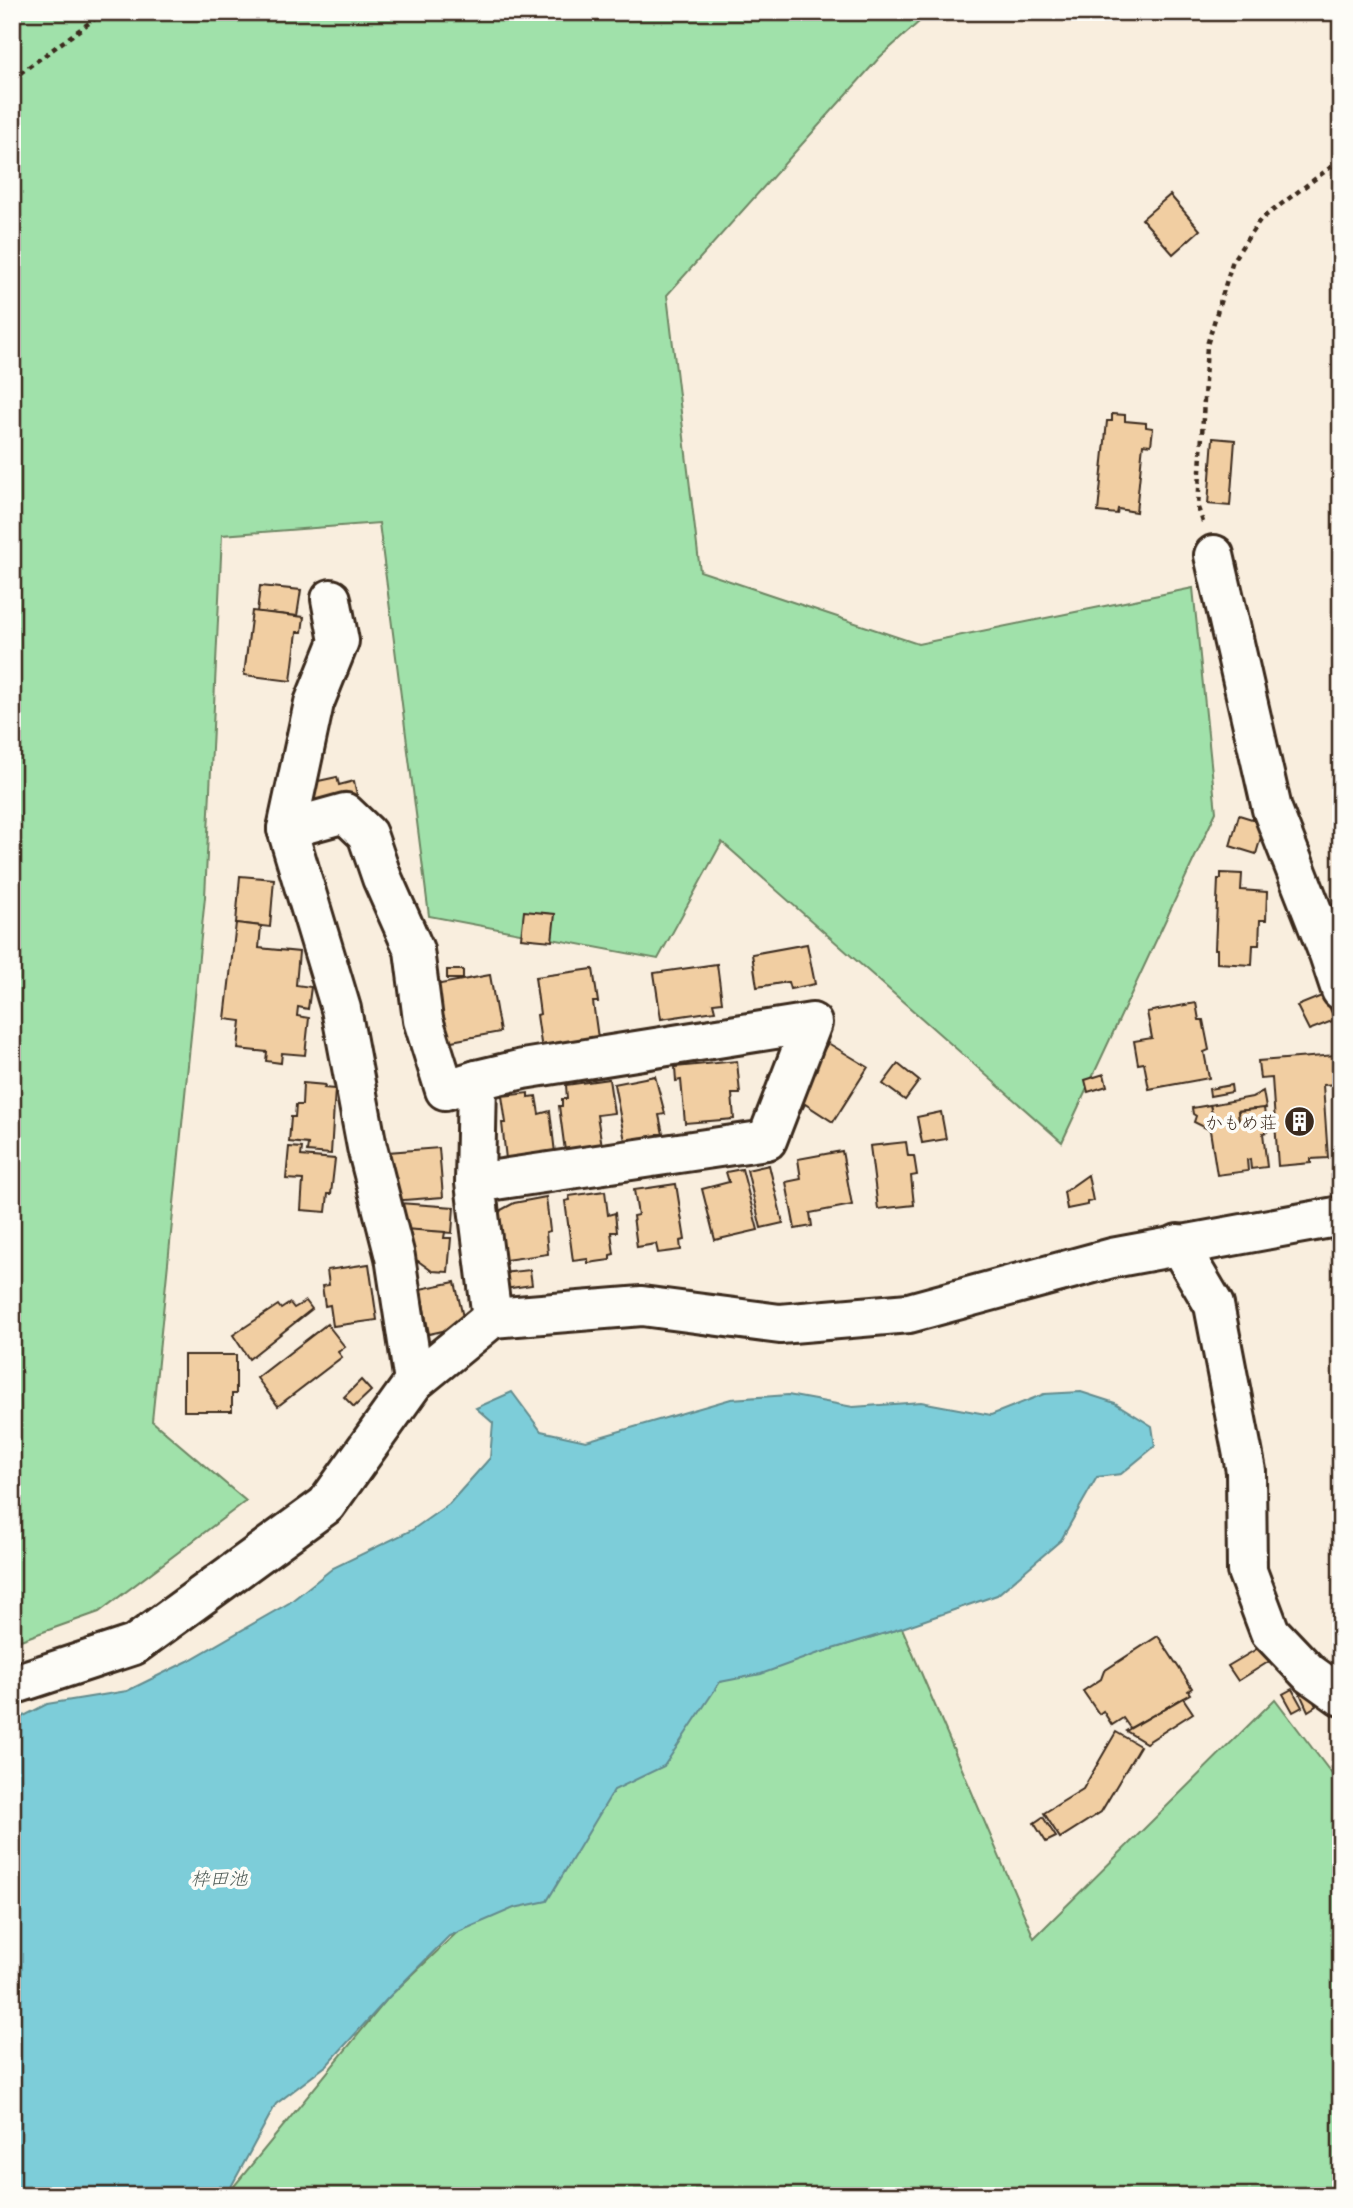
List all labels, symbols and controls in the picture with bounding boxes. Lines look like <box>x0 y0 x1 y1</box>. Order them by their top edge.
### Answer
building icon: かもめ荘 <box>1283 1105 1317 1139</box>
place label: かもめ荘 <box>1205 1111 1277 1134</box>
water label: 枠田池 <box>190 1866 248 1890</box>

